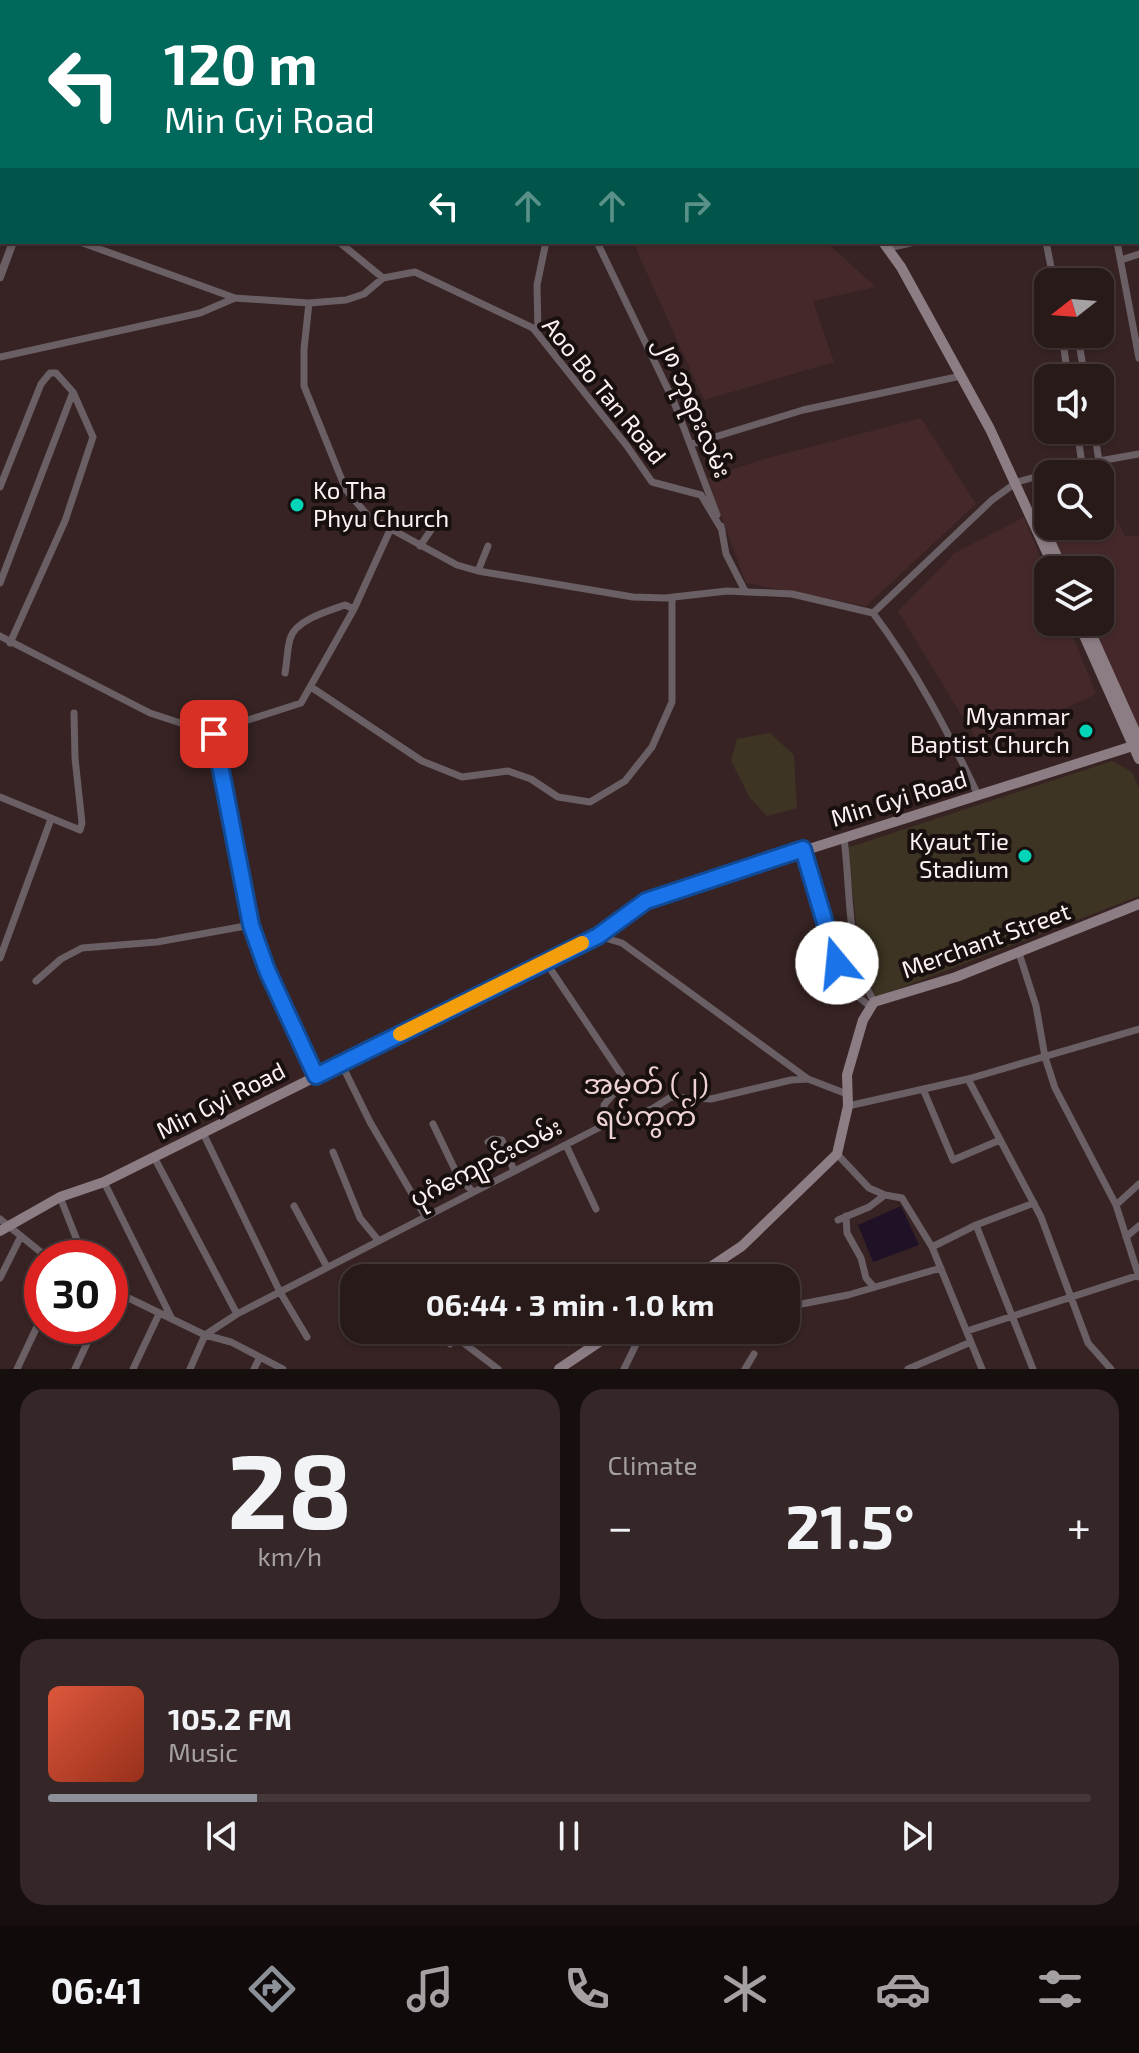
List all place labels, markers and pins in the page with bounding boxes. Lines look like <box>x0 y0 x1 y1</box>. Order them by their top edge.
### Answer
place label: Ko Tha Phyu Church <box>313 475 449 532</box>
marker: Ko Tha Phyu Church <box>288 496 306 514</box>
pin <box>180 700 248 768</box>
place label: Myanmar Baptist Church <box>910 701 1070 758</box>
marker: Myanmar Baptist Church <box>1077 722 1095 740</box>
place label: Kyaut Tie Stadium <box>909 826 1009 883</box>
marker: Kyaut Tie Stadium <box>1016 847 1034 865</box>

